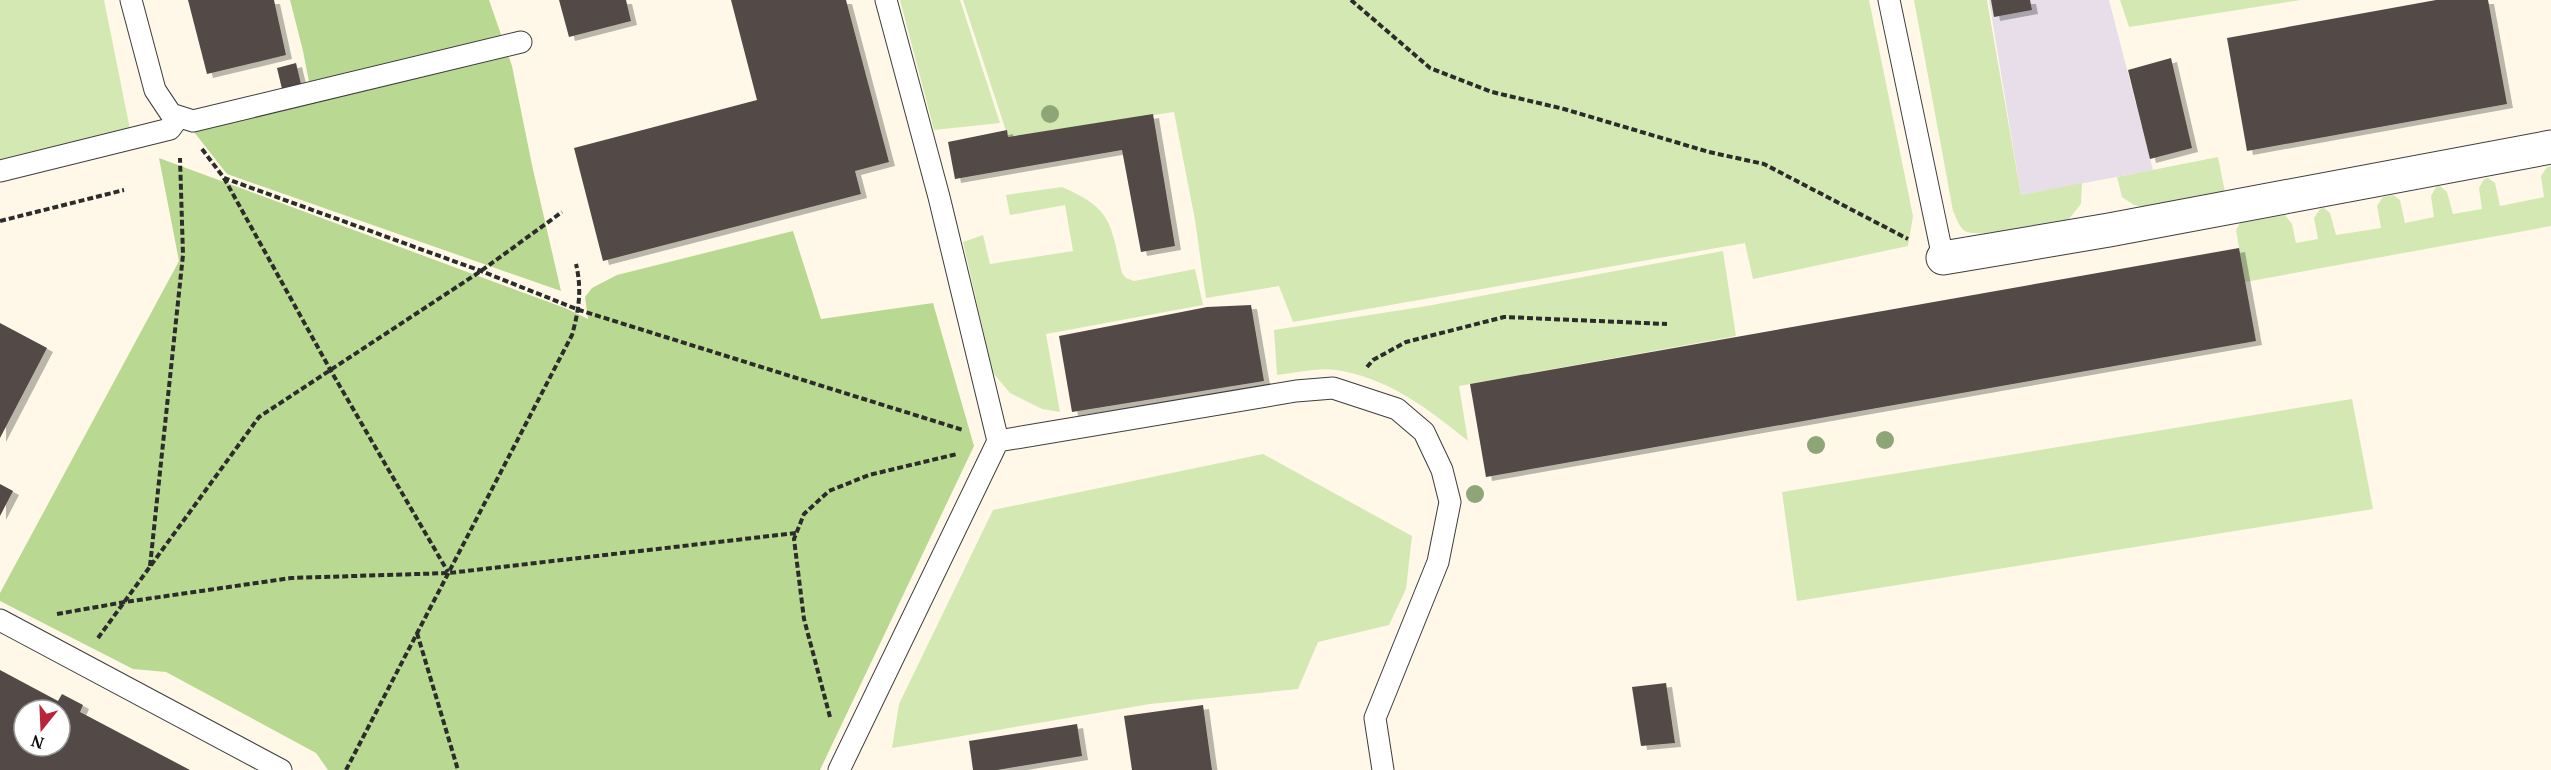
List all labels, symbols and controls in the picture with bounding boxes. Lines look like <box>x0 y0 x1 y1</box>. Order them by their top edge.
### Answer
north arrow <box>12 698 72 758</box>
text: N <box>28 730 47 755</box>

